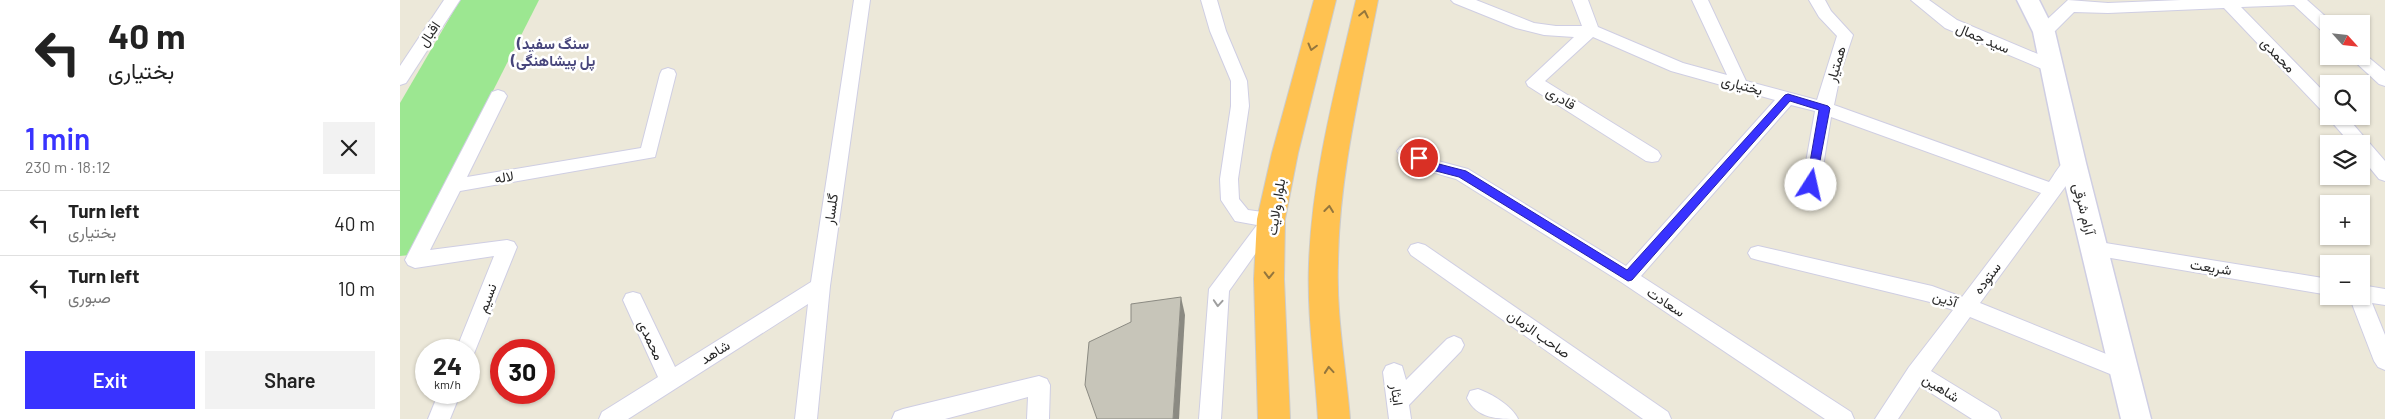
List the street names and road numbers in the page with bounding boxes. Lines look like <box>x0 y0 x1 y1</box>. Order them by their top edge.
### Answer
street label: اقبال <box>414 18 445 51</box>
street label: سید جمال <box>1953 19 2012 58</box>
street label: محمدی <box>2257 34 2299 76</box>
street label: همتیار <box>1822 44 1850 85</box>
street label: بختیاری <box>1719 71 1765 99</box>
street label: قادری <box>1543 82 1579 114</box>
street label: لاله <box>493 167 515 186</box>
street label: بلوار ولایت <box>1263 177 1289 237</box>
street label: آرام شرقی <box>2069 181 2099 238</box>
street label: گلسار <box>820 192 842 227</box>
street label: شریعت <box>2189 255 2233 279</box>
street label: ستوده <box>1969 258 2005 298</box>
street label: نسیم <box>473 281 501 315</box>
street label: سعادت <box>1644 283 1688 320</box>
street label: آذین <box>1930 287 1961 312</box>
street label: صاحب الزمان <box>1504 306 1574 362</box>
street label: محمدی <box>634 317 668 363</box>
street label: شاهد <box>697 336 733 367</box>
street label: شاهین <box>1919 370 1963 406</box>
street label: ایثار <box>1386 382 1407 407</box>

